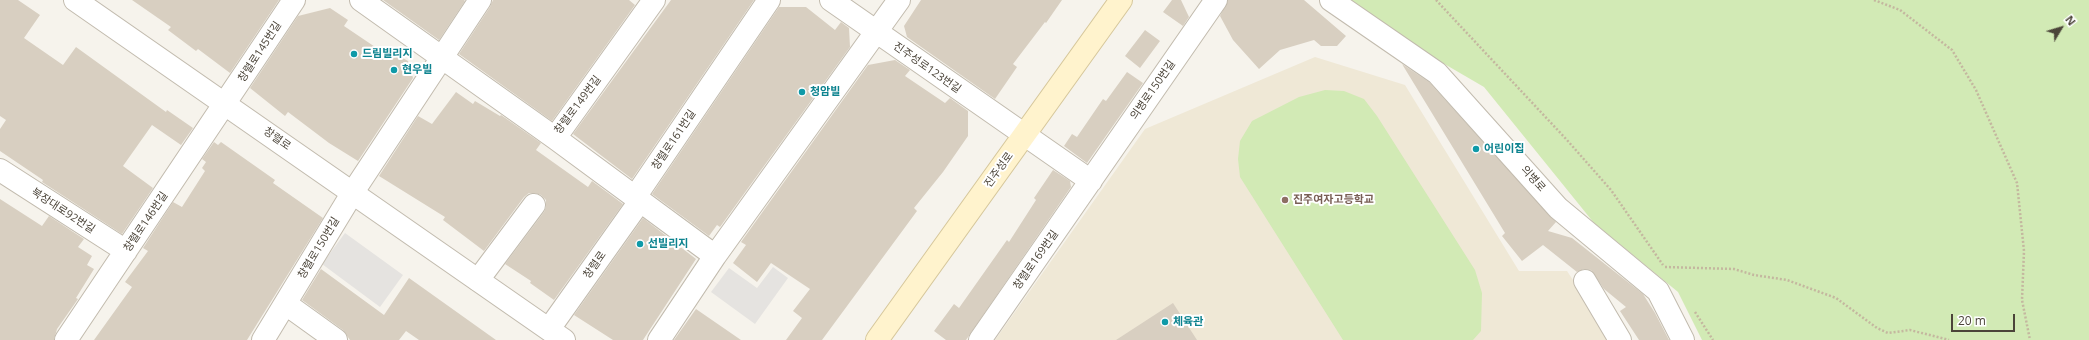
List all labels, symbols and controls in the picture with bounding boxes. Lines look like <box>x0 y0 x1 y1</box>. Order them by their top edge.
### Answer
north arrow <box>2041 8 2081 48</box>
text: N <box>2062 12 2080 28</box>
street label: 창렬로145번길 <box>236 19 284 85</box>
street label: 진주성로123번길 <box>891 40 963 96</box>
place label: 드림빌리지 <box>362 47 413 61</box>
marker: 드림빌리지 <box>349 49 359 59</box>
street label: 의병로150번길 <box>1128 58 1178 122</box>
place label: 현우빌 <box>402 63 432 77</box>
marker: 현우빌 <box>389 65 399 75</box>
street label: 창렬로149번길 <box>552 73 604 137</box>
place label: 청암빌 <box>810 85 840 99</box>
marker: 청암빌 <box>797 87 807 97</box>
street label: 창렬로161번길 <box>649 108 699 172</box>
street label: 창렬로 <box>261 125 293 153</box>
place label: 어린이집 <box>1484 142 1524 156</box>
marker: 어린이집 <box>1471 144 1481 154</box>
street label: 진주성로 <box>982 150 1016 190</box>
street label: 의병로 <box>1518 163 1548 195</box>
street label: 북장대로92번길 <box>29 186 97 236</box>
street label: 창렬로146번길 <box>121 190 171 254</box>
place label: 진주여자고등학교 <box>1293 193 1374 207</box>
marker: 진주여자고등학교 <box>1280 195 1290 205</box>
street label: 창렬로150번길 <box>295 215 343 281</box>
street label: 창렬로169번길 <box>1011 228 1061 292</box>
place label: 선빌리지 <box>648 237 688 251</box>
marker: 선빌리지 <box>635 239 645 249</box>
street label: 창렬로 <box>581 249 609 281</box>
scale bar <box>1953 306 2017 332</box>
text: 20 m <box>1958 312 1986 329</box>
place label: 체육관 <box>1173 315 1203 329</box>
marker: 체육관 <box>1160 317 1170 327</box>

